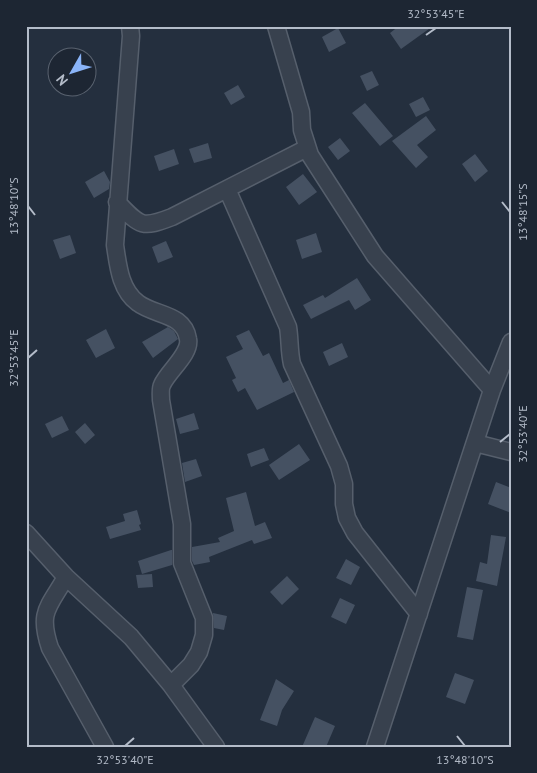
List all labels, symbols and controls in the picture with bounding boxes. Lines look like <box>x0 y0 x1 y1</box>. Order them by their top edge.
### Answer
text: 32°53'45"E <box>407 6 465 21</box>
north arrow <box>48 48 98 98</box>
text: N <box>52 71 72 89</box>
text: 13°48'10"S <box>6 177 21 235</box>
text: 13°48'15"S <box>515 183 530 241</box>
text: 32°53'45"E <box>6 329 21 387</box>
text: 32°53'40"E <box>515 405 530 463</box>
text: 32°53'40"E <box>96 752 154 767</box>
text: 13°48'10"S <box>436 752 494 767</box>

